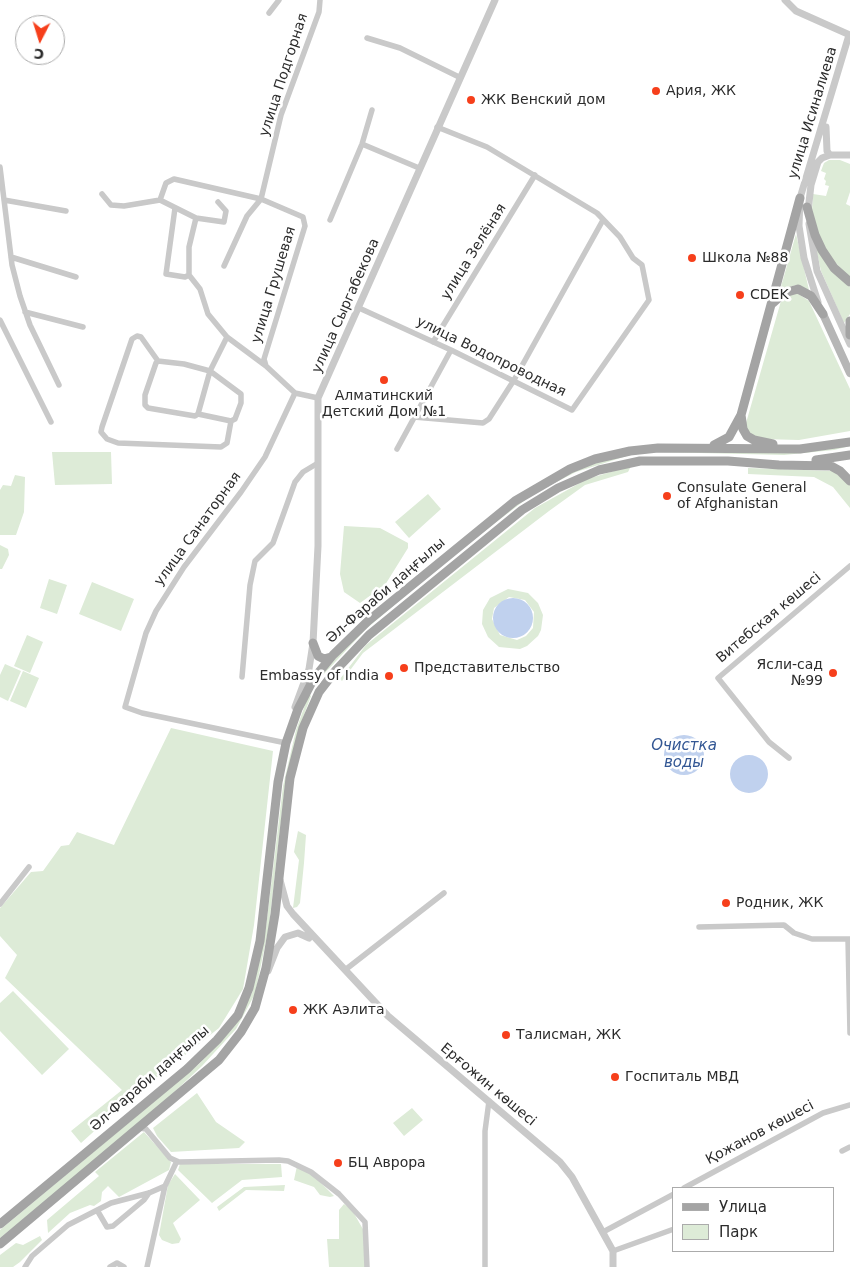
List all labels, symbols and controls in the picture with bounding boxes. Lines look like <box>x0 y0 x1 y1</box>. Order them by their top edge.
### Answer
street label: улица Подгорная <box>256 11 312 139</box>
north arrow <box>15 15 65 65</box>
street label: улица Исиналиева <box>785 45 841 181</box>
text: С <box>33 46 45 62</box>
place label: Ария, ЖК <box>666 83 736 99</box>
marker: Ария, ЖК <box>650 85 662 97</box>
place label: ЖК Венский дом <box>481 92 605 108</box>
marker: ЖК Венский дом <box>465 94 477 106</box>
street label: улица Зелёная <box>438 201 510 303</box>
street label: улица Грушевая <box>248 225 300 345</box>
street label: улица Сыргабекова <box>309 236 383 376</box>
place label: Школа №88 <box>702 250 788 266</box>
marker: Школа №88 <box>686 252 698 264</box>
place label: CDEK <box>750 287 789 303</box>
marker: CDEK <box>734 289 746 301</box>
street label: улица Водопроводная <box>413 313 569 401</box>
marker: Алматинский Детский Дом №1 <box>378 374 390 386</box>
place label: Алматинский Детский Дом №1 <box>322 388 446 421</box>
street label: улица Санаторная <box>151 469 245 589</box>
place label: Consulate General of Afghanistan <box>677 480 807 512</box>
marker: Consulate General of Afghanistan <box>661 490 673 502</box>
street label: Әл-Фараби даңғылы <box>323 535 449 647</box>
street label: Витебская көшесі <box>713 569 825 667</box>
place label: Ясли-сад №99 <box>757 657 823 690</box>
place label: Представительство <box>414 660 560 676</box>
marker: Представительство <box>398 662 410 674</box>
marker: Ясли-сад №99 <box>827 667 839 679</box>
place label: Embassy of India <box>259 668 379 684</box>
marker: Embassy of India <box>383 670 395 682</box>
water label: Очистка воды <box>651 737 717 772</box>
place label: Родник, ЖК <box>736 895 823 911</box>
marker: Родник, ЖК <box>720 897 732 909</box>
place label: ЖК Аэлита <box>303 1002 385 1018</box>
marker: ЖК Аэлита <box>287 1004 299 1016</box>
street label: Әл-Фараби даңғылы <box>87 1023 213 1135</box>
place label: Талисман, ЖК <box>516 1027 621 1043</box>
marker: Талисман, ЖК <box>500 1029 512 1041</box>
street label: Ерғожин көшесі <box>437 1040 539 1130</box>
place label: Госпиталь МВД <box>625 1069 739 1085</box>
marker: Госпиталь МВД <box>609 1071 621 1083</box>
street label: Қожанов көшесі <box>703 1097 817 1169</box>
place label: БЦ Аврора <box>348 1155 426 1171</box>
marker: БЦ Аврора <box>332 1157 344 1169</box>
legend <box>672 1187 835 1252</box>
text: Улица <box>719 1198 767 1216</box>
text: Парк <box>719 1223 758 1241</box>

